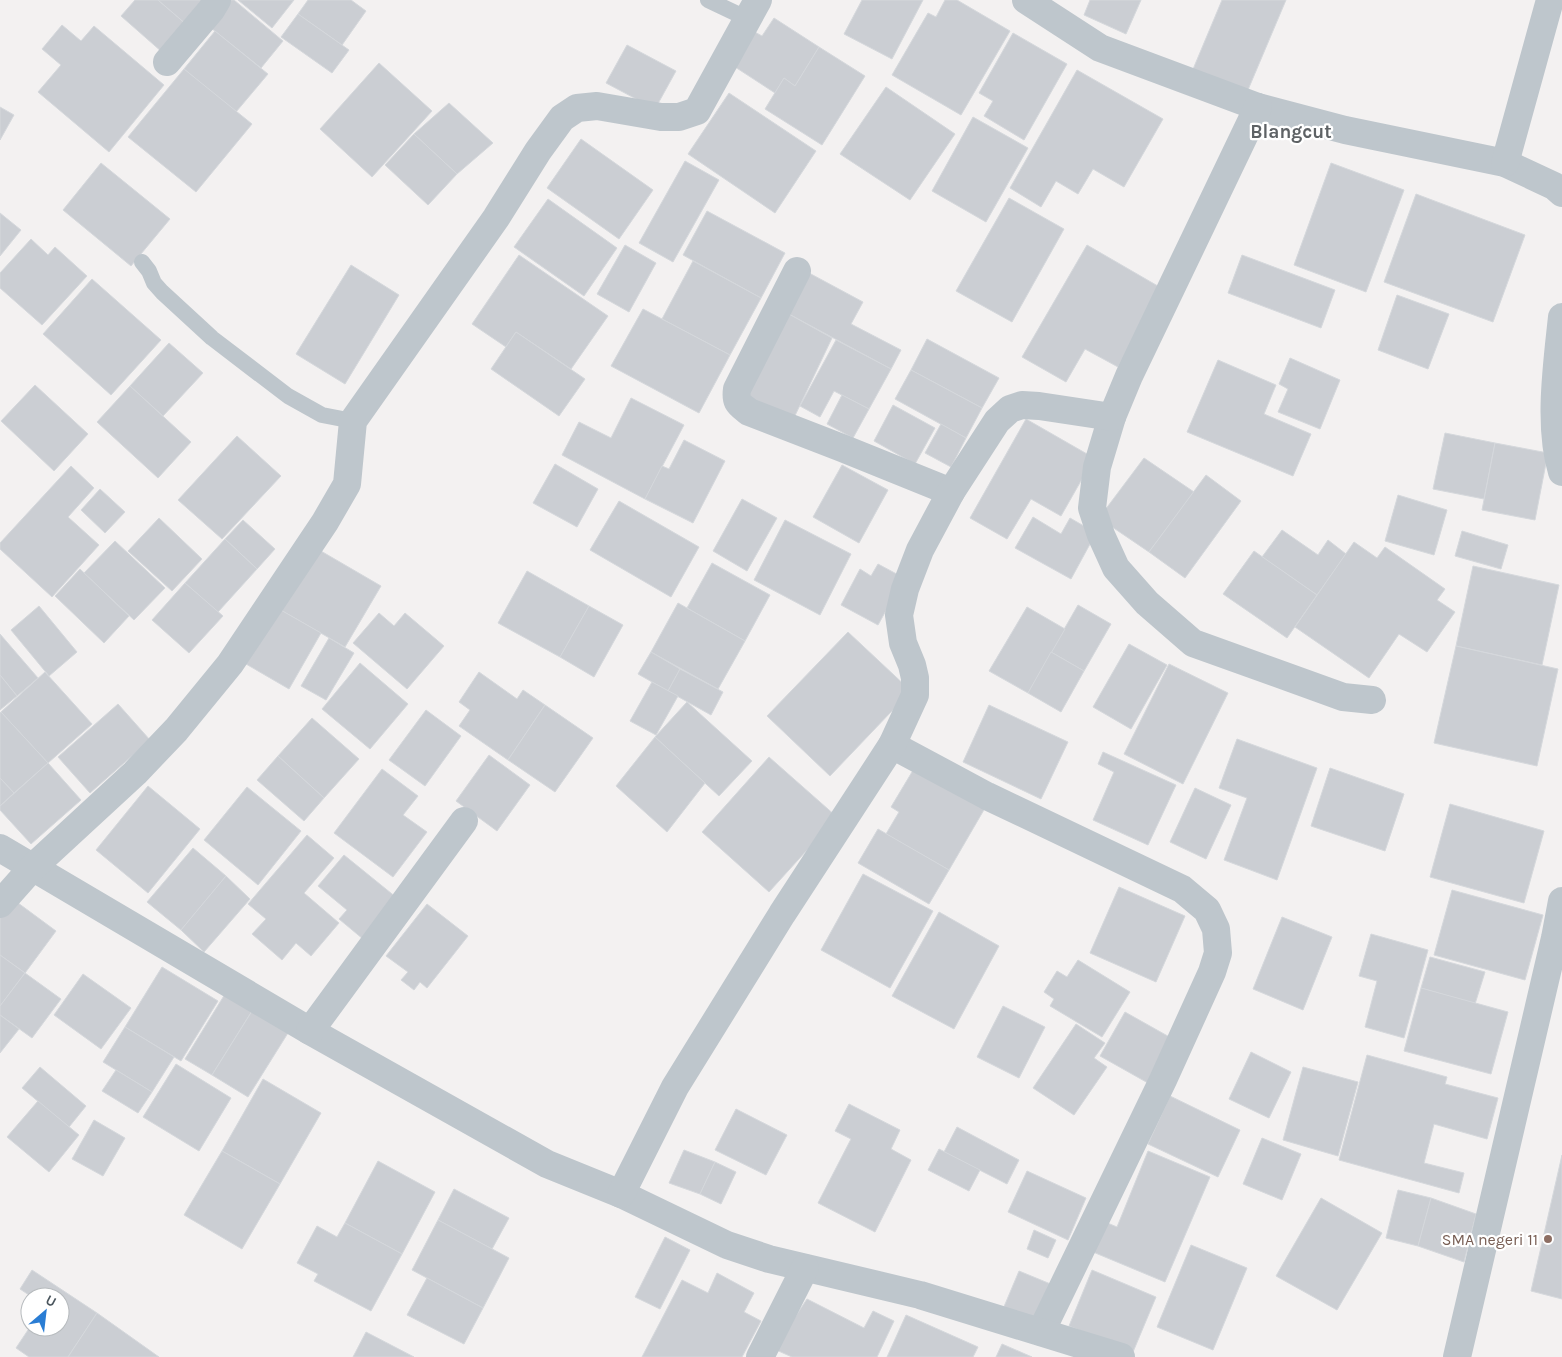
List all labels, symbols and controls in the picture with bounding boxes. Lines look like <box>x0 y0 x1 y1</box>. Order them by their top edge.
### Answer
district label: Blangcut <box>1250 121 1332 143</box>
place label: SMA negeri 11 <box>1442 1230 1538 1249</box>
marker: SMA negeri 11 <box>1542 1233 1554 1245</box>
north arrow <box>20 1287 70 1337</box>
text: U <box>43 1291 59 1311</box>

